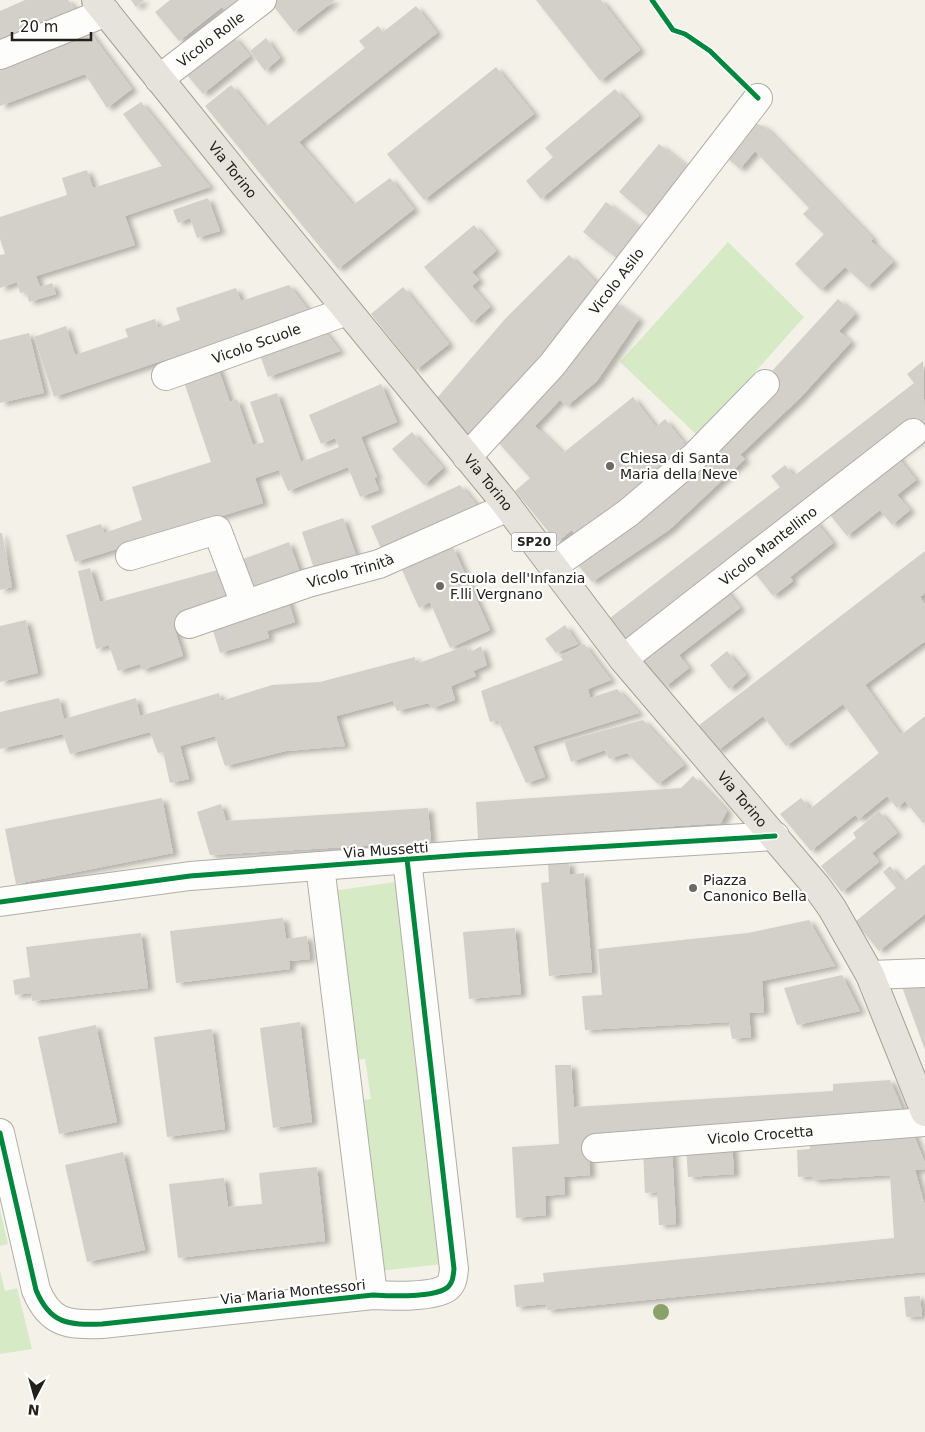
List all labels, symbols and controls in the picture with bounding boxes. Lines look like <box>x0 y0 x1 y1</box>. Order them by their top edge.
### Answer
street label: Vicolo Rolle <box>174 9 247 70</box>
scale bar <box>12 10 91 42</box>
text: 20 m <box>20 18 58 36</box>
street label: Via Torino <box>205 138 260 201</box>
street label: Vicolo Asilo <box>586 245 647 318</box>
street label: Vicolo Scuole <box>210 320 303 367</box>
place label: Chiesa di Santa Maria della Neve <box>620 450 738 482</box>
street label: Via Torino <box>461 451 516 514</box>
marker: Chiesa di Santa Maria della Neve <box>604 460 616 472</box>
street label: Vicolo Mantellino <box>716 503 820 589</box>
road number: SP20 <box>512 532 556 552</box>
street label: Vicolo Trinità <box>305 550 396 591</box>
place label: Scuola dell'Infanzia F.lli Vergnano <box>450 570 585 602</box>
marker: Scuola dell'Infanzia F.lli Vergnano <box>434 580 446 592</box>
street label: Via Torino <box>714 768 770 830</box>
street label: Via Mussetti <box>343 839 429 861</box>
place label: Piazza Canonico Bella <box>703 872 807 904</box>
marker: Piazza Canonico Bella <box>687 882 699 894</box>
street label: Vicolo Crocetta <box>707 1123 814 1147</box>
street label: Via Maria Montessori <box>220 1276 366 1308</box>
north arrow <box>10 1372 60 1422</box>
text: N <box>27 1401 40 1418</box>

